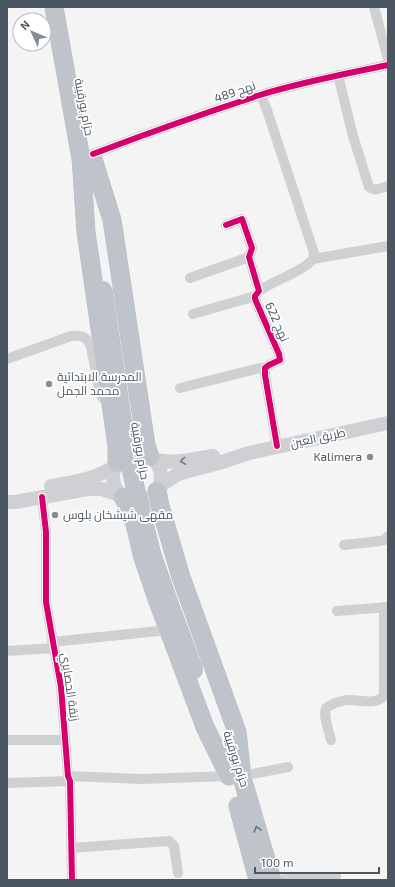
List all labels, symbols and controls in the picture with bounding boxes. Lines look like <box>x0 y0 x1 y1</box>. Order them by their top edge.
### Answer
north arrow <box>12 12 52 52</box>
text: N <box>17 17 32 32</box>
street label: حزام بورقيبة <box>71 77 97 137</box>
street label: نهج 489 <box>212 77 258 107</box>
street label: نهج 622 <box>261 300 293 344</box>
place label: المدرسة الابتدائية محمد الجمل <box>57 369 142 398</box>
marker: المدرسة الابتدائية محمد الجمل <box>44 379 54 389</box>
street label: حزام بورقيبة <box>127 421 153 481</box>
street label: طريق العين <box>289 424 347 451</box>
place label: Kalimera <box>313 449 362 463</box>
marker: Kalimera <box>365 452 375 462</box>
one-way arrow <box>180 456 186 465</box>
place label: مقهى شيشخان بلوس <box>63 507 173 522</box>
marker: مقهى شيشخان بلوس <box>50 510 60 520</box>
street label: زنقة الحصايري <box>55 652 83 722</box>
street label: حزام بورقيبة <box>219 729 253 789</box>
one-way arrow <box>253 826 262 833</box>
scale bar <box>255 849 379 875</box>
text: 100 m <box>261 855 293 869</box>

